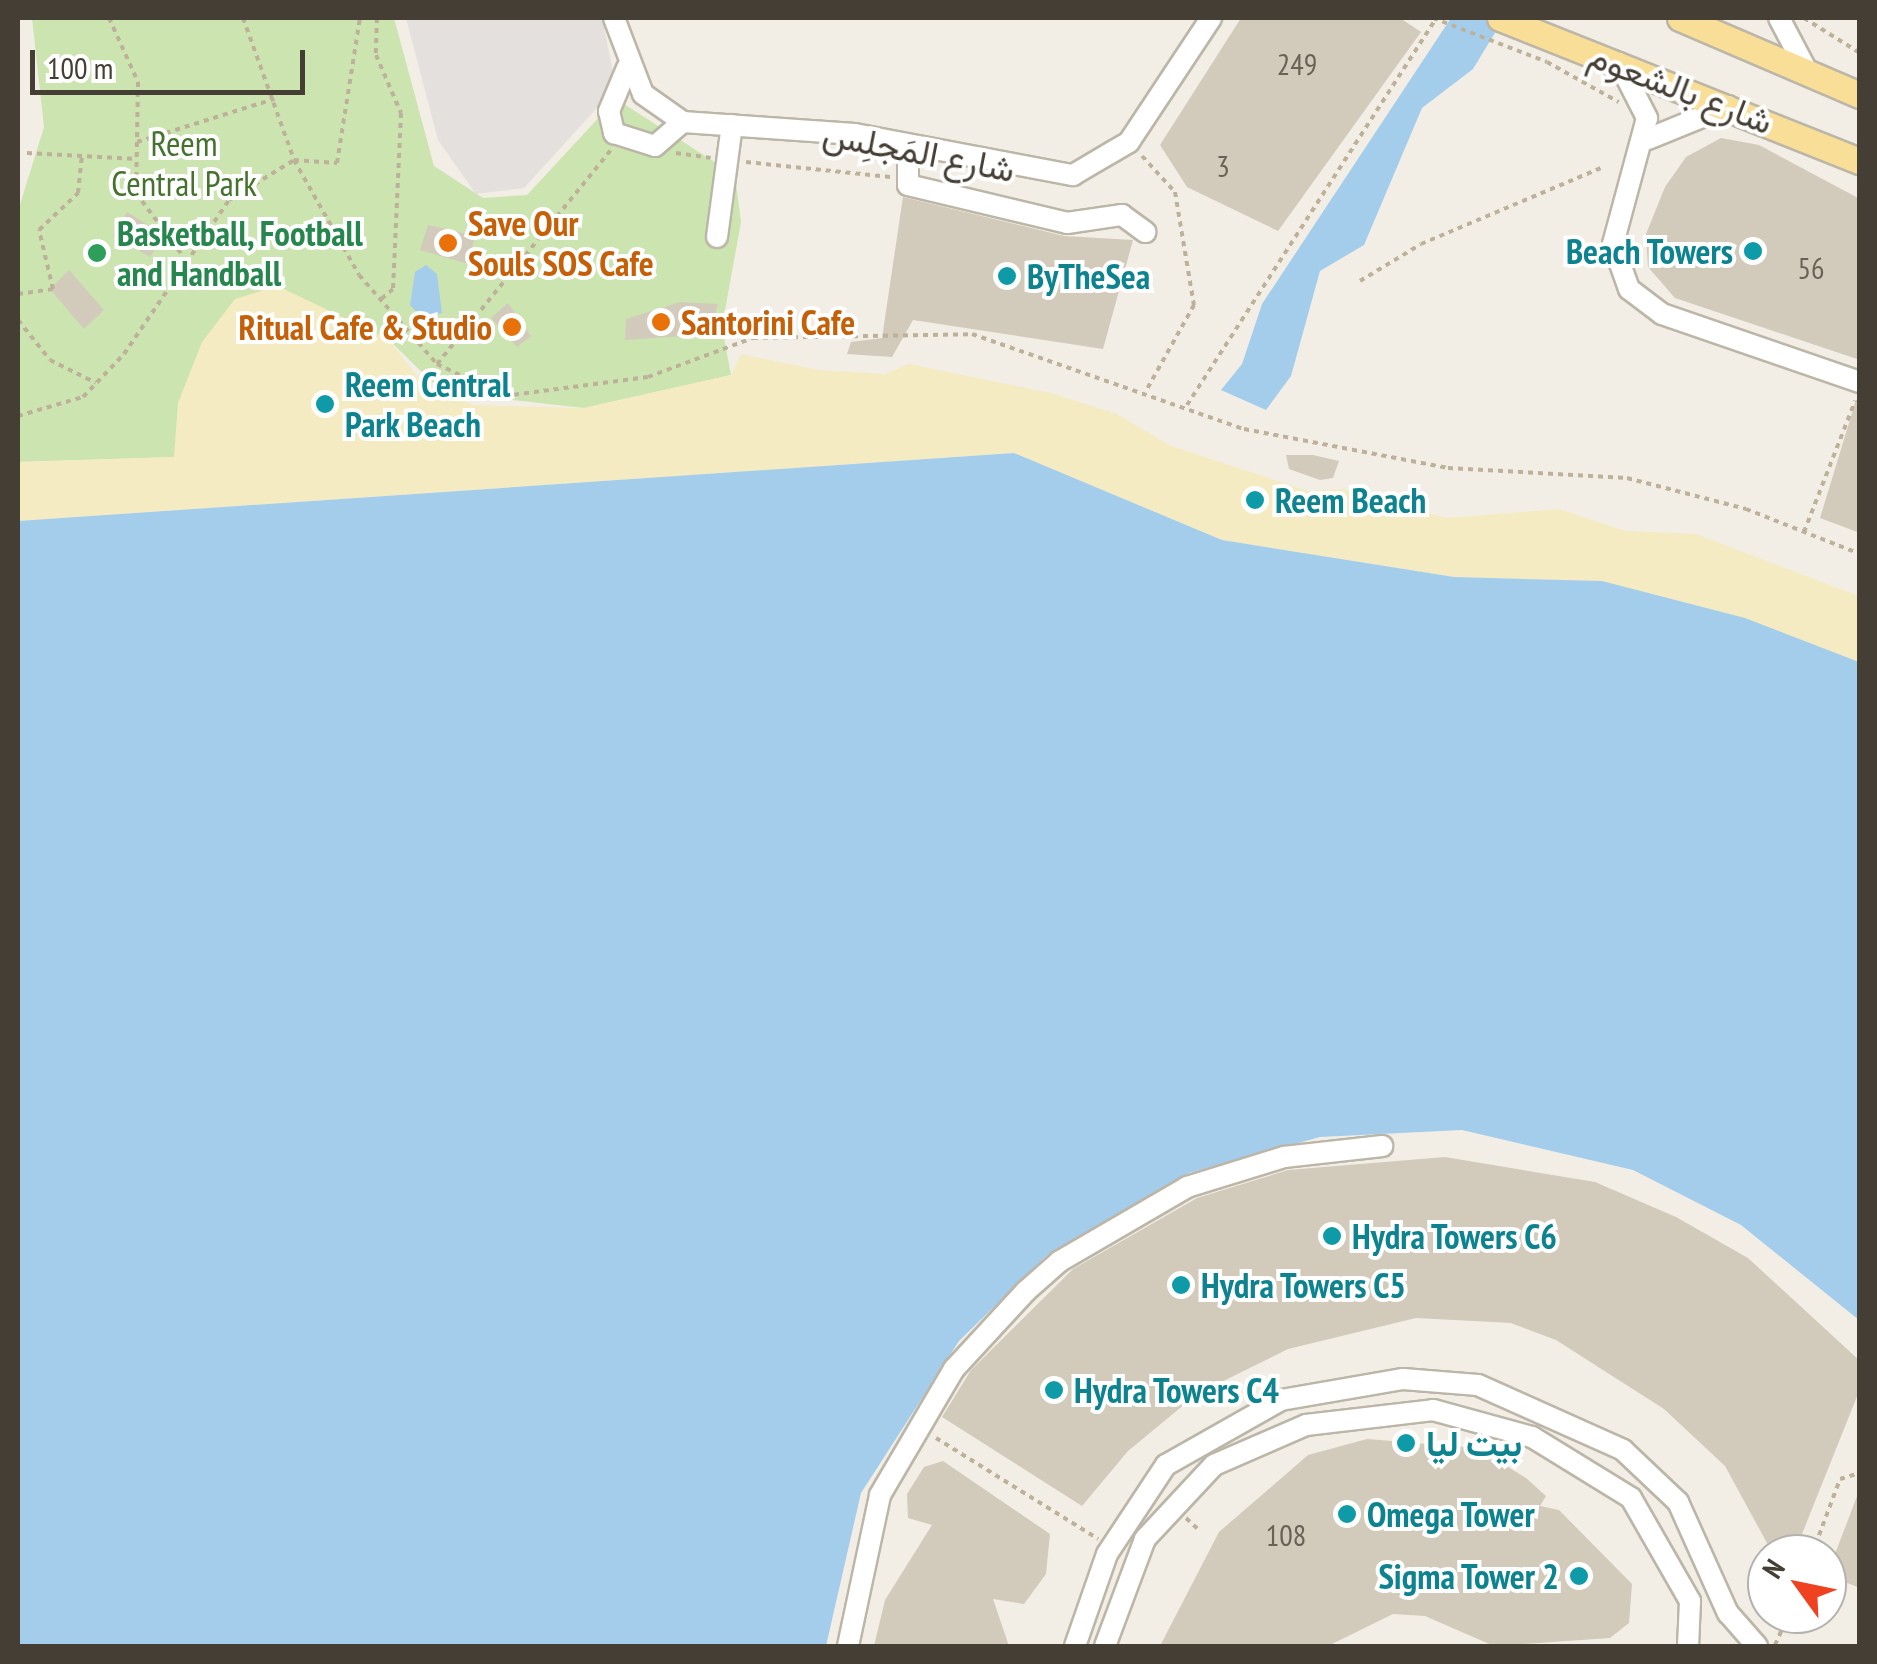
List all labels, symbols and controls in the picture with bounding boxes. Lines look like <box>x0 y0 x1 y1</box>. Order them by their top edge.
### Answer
scale bar <box>35 30 310 92</box>
street label: شارع بالشعوم <box>1583 34 1779 142</box>
house number: 249 <box>1277 46 1317 82</box>
text: 100 m <box>47 48 113 87</box>
street label: شارع المَجلِس <box>820 112 1018 190</box>
park label: Reem Central Park <box>111 122 257 204</box>
house number: 3 <box>1216 148 1230 184</box>
place label: Save Our Souls SOS Cafe <box>468 202 654 284</box>
place label: Basketball, Football and Handball <box>117 212 365 294</box>
place label: Beach Towers <box>1565 230 1733 272</box>
marker: Save Our Souls SOS Cafe <box>437 232 459 254</box>
marker: Beach Towers <box>1742 240 1764 262</box>
marker: Basketball, Football and Handball <box>86 242 108 264</box>
house number: 56 <box>1798 250 1824 286</box>
place label: ByTheSea <box>1027 255 1150 297</box>
marker: ByTheSea <box>996 265 1018 287</box>
place label: Santorini Cafe <box>681 301 856 343</box>
place label: Ritual Cafe & Studio <box>238 306 492 348</box>
marker: Santorini Cafe <box>650 311 672 333</box>
marker: Ritual Cafe & Studio <box>501 316 523 338</box>
place label: Reem Central Park Beach <box>345 363 511 445</box>
marker: Reem Central Park Beach <box>314 393 336 415</box>
place label: Reem Beach <box>1275 479 1426 521</box>
marker: Reem Beach <box>1244 489 1266 511</box>
place label: Hydra Towers C6 <box>1352 1215 1558 1257</box>
marker: Hydra Towers C6 <box>1321 1225 1343 1247</box>
place label: Hydra Towers C5 <box>1201 1264 1407 1306</box>
marker: Hydra Towers C5 <box>1170 1274 1192 1296</box>
place label: Hydra Towers C4 <box>1074 1369 1280 1411</box>
marker: Hydra Towers C4 <box>1043 1379 1065 1401</box>
place label: بيت ليا <box>1426 1422 1522 1464</box>
marker: بيت ليا <box>1395 1432 1417 1454</box>
place label: Omega Tower <box>1367 1493 1536 1535</box>
marker: Omega Tower <box>1336 1503 1358 1525</box>
house number: 108 <box>1266 1517 1306 1553</box>
north arrow <box>1747 1534 1847 1634</box>
text: N <box>1753 1552 1793 1585</box>
place label: Sigma Tower 2 <box>1377 1555 1559 1597</box>
marker: Sigma Tower 2 <box>1568 1565 1590 1587</box>

